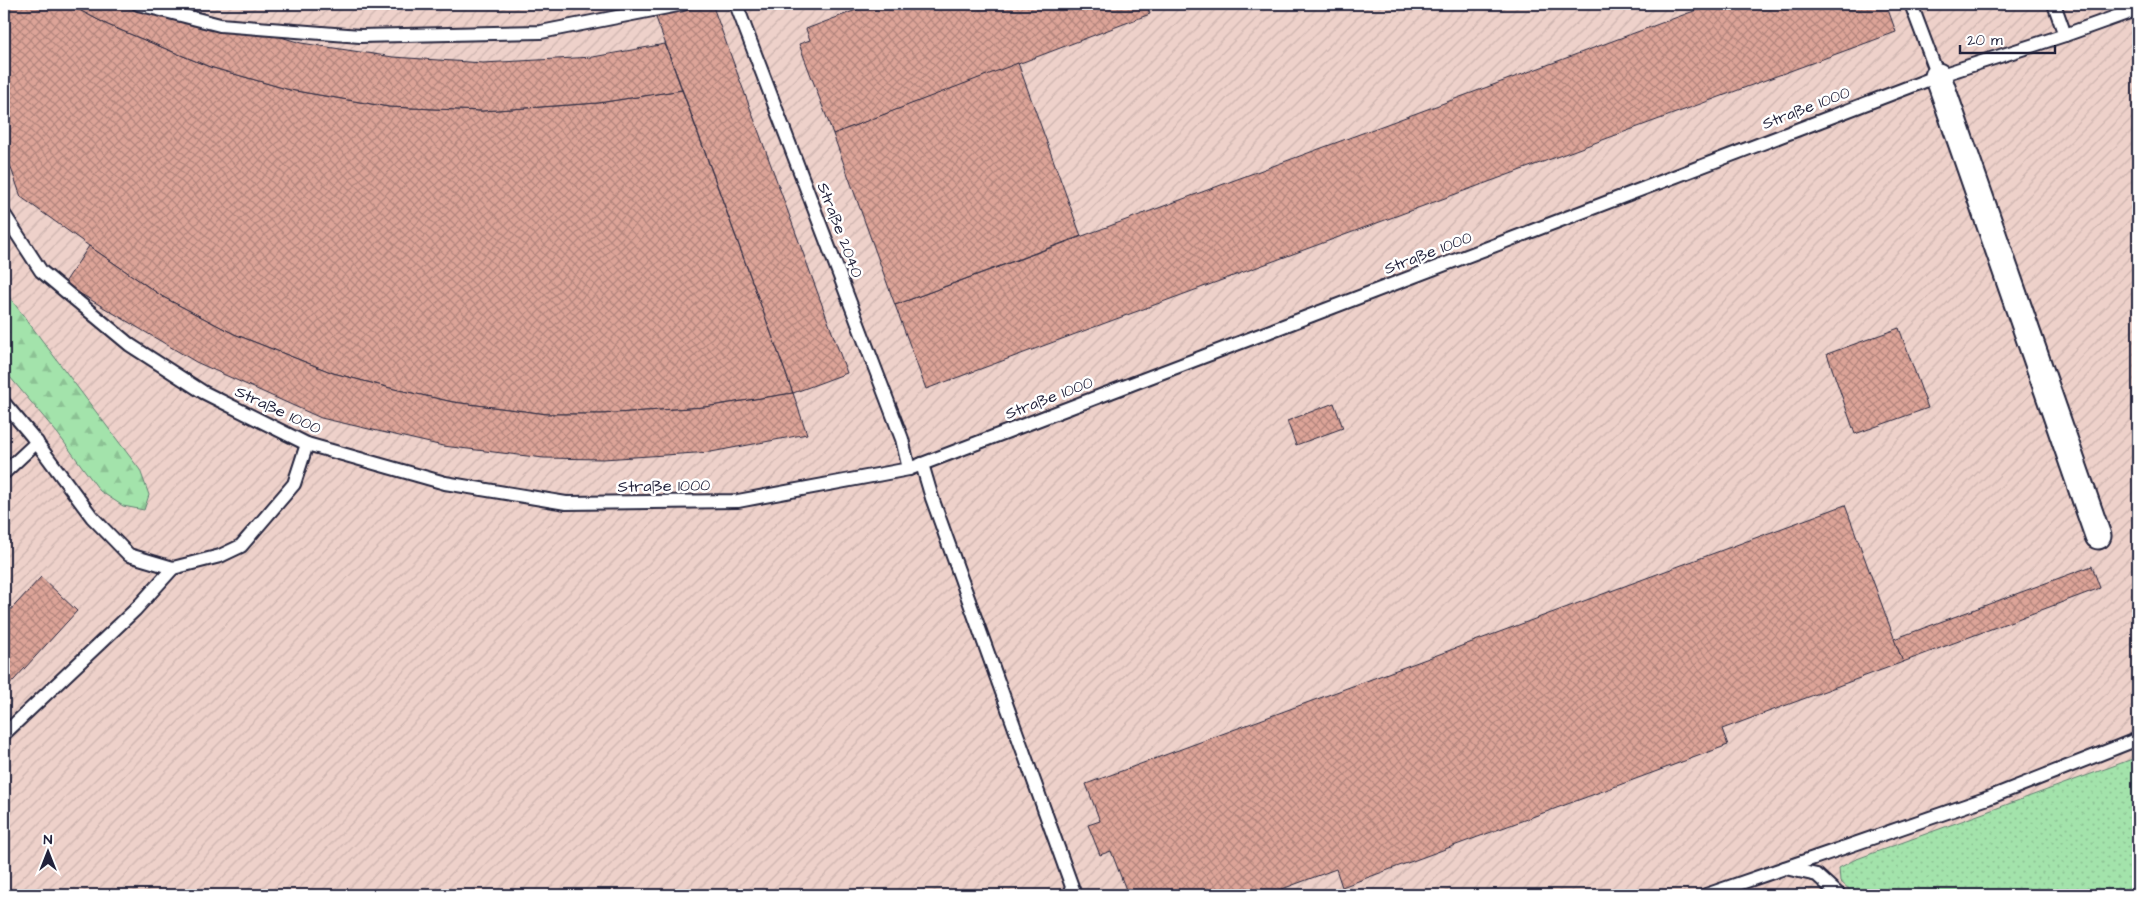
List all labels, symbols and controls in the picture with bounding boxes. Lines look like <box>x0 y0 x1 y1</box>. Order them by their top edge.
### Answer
scale bar <box>1960 22 2054 54</box>
text: 20 m <box>1967 30 2003 51</box>
street label: Straße 1000 <box>1759 81 1853 135</box>
street label: Straße 2040 <box>812 179 868 281</box>
street label: Straße 1000 <box>1381 226 1475 280</box>
street label: Straße 1000 <box>1002 371 1096 425</box>
street label: Straße 1000 <box>231 380 325 440</box>
street label: Straße 1000 <box>618 474 710 498</box>
north arrow <box>22 826 72 876</box>
text: N <box>44 830 53 850</box>

